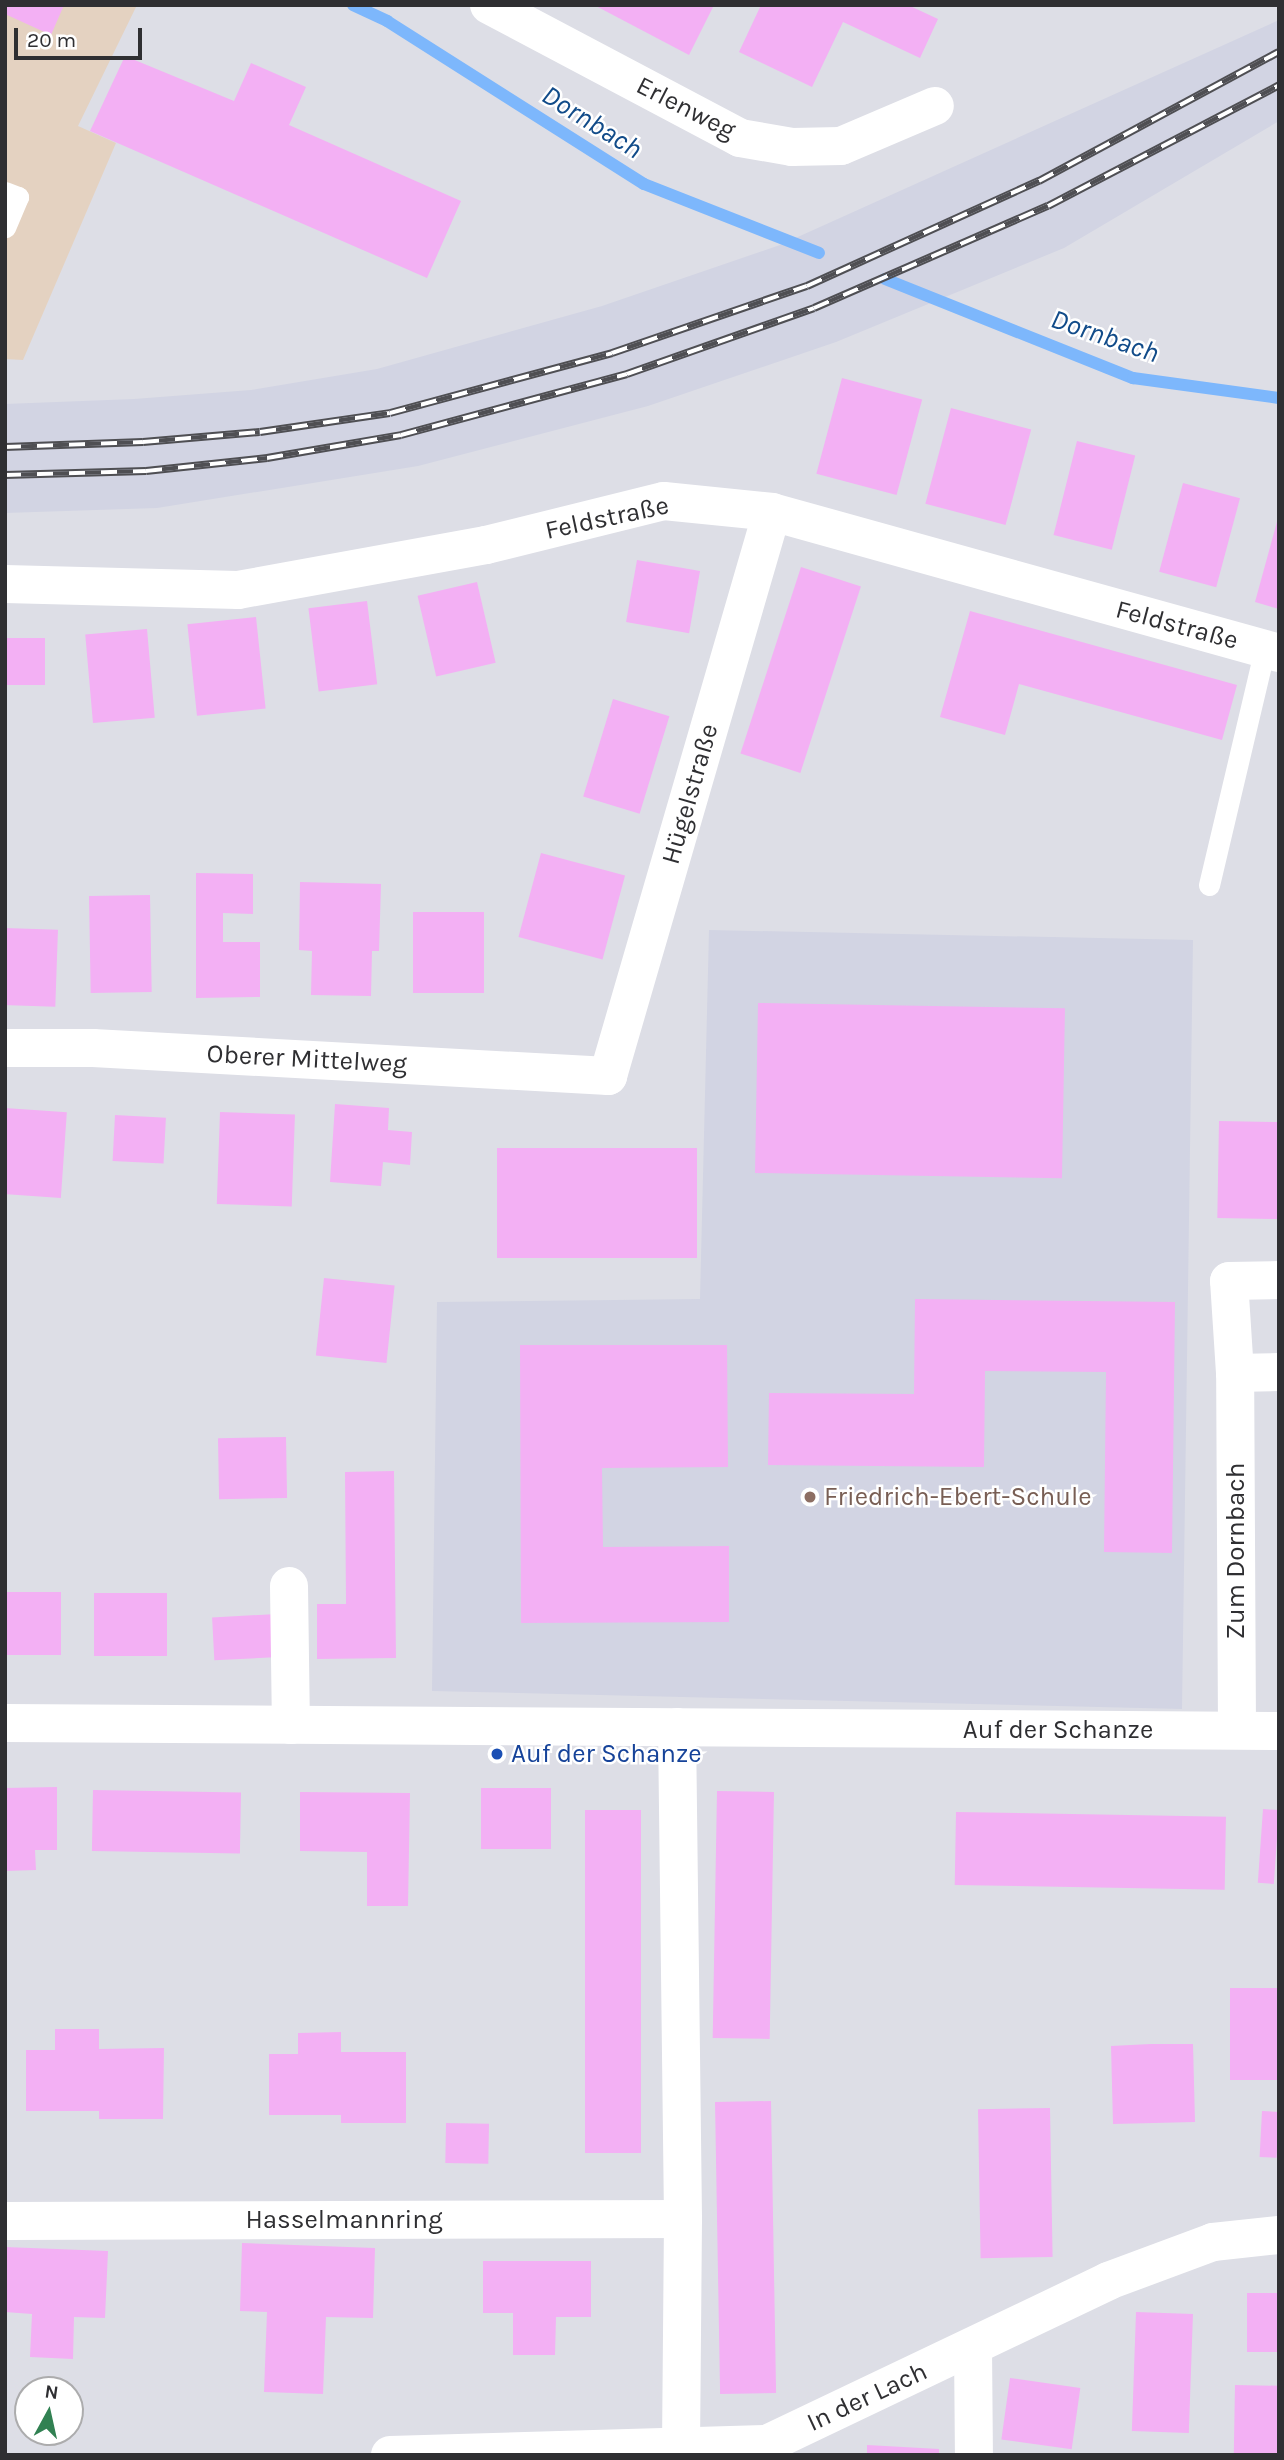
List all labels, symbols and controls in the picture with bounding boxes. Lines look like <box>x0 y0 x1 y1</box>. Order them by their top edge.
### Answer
scale bar <box>18 14 145 58</box>
text: 20 m <box>27 28 76 52</box>
street label: Erlenweg <box>631 70 741 146</box>
water label: Dornbach <box>535 78 649 166</box>
water label: Dornbach <box>1046 302 1164 370</box>
street label: Feldstraße <box>542 490 672 546</box>
street label: Feldstraße <box>1112 594 1242 656</box>
street label: Hügelstraße <box>655 720 725 868</box>
street label: Oberer Mittelweg <box>206 1038 408 1080</box>
street label: Zum Dornbach <box>1220 1463 1252 1639</box>
place label: Friedrich-Ebert-Schule <box>824 1481 1092 1513</box>
marker: Friedrich-Ebert-Schule <box>802 1489 818 1505</box>
street label: Auf der Schanze <box>963 1714 1153 1746</box>
place label: Auf der Schanze <box>511 1738 702 1770</box>
marker: Auf der Schanze <box>489 1746 505 1762</box>
street label: Hasselmannring <box>245 2204 443 2236</box>
street label: In der Lach <box>802 2356 932 2438</box>
north arrow <box>14 2376 84 2446</box>
text: N <box>43 2380 60 2404</box>

